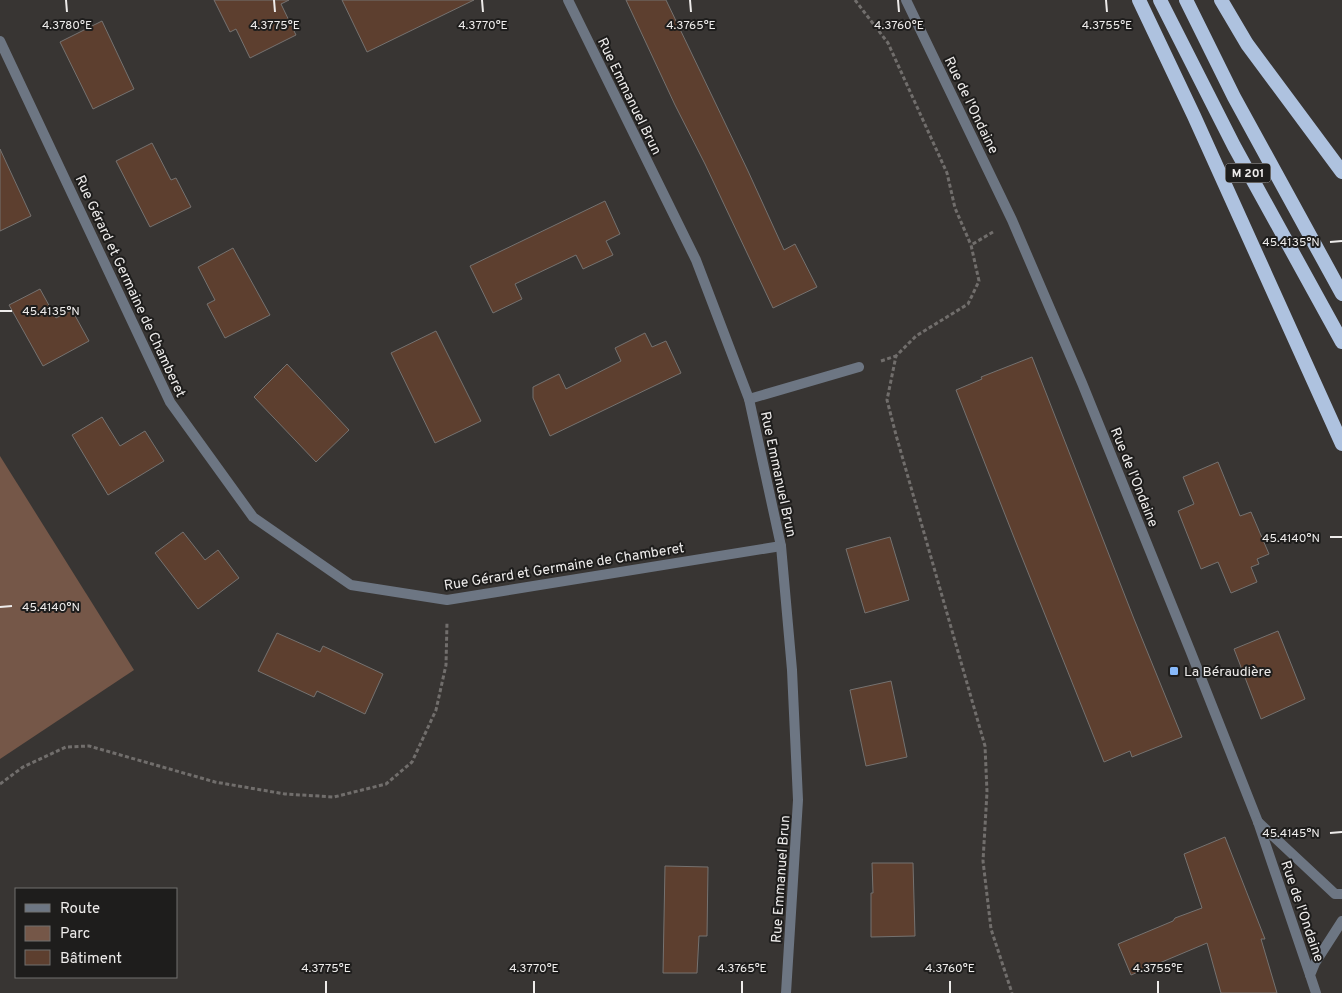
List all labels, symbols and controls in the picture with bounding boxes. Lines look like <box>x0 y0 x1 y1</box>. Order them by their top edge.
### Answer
text: 4.3780°E <box>42 18 92 34</box>
text: 4.3775°E <box>250 18 300 34</box>
text: 4.3770°E <box>458 18 508 34</box>
text: 4.3765°E <box>666 18 716 34</box>
text: 4.3760°E <box>874 18 924 34</box>
text: 4.3755°E <box>1082 18 1132 34</box>
street label: Rue Emmanuel Brun <box>593 35 664 158</box>
street label: Rue de l'Ondaine <box>940 54 1001 157</box>
road number: M 201 <box>1226 164 1270 182</box>
street label: Rue Gérard et Germaine de Chamberet <box>71 173 189 400</box>
text: 45.4135°N <box>1262 235 1320 251</box>
text: 45.4135°N <box>22 304 80 320</box>
street label: Rue Emmanuel Brun <box>756 410 799 539</box>
street label: Rue de l'Ondaine <box>1106 425 1161 530</box>
text: 45.4140°N <box>1262 531 1320 547</box>
street label: Rue Gérard et Germaine de Chamberet <box>443 540 686 595</box>
text: 45.4140°N <box>22 600 80 616</box>
place label: La Béraudière <box>1184 664 1271 681</box>
marker: La Béraudière <box>1168 665 1180 677</box>
street label: Rue Emmanuel Brun <box>769 815 794 944</box>
text: 45.4145°N <box>1262 826 1320 842</box>
street label: Rue de l'Ondaine <box>1276 859 1327 964</box>
legend <box>15 888 178 978</box>
text: Route <box>60 900 100 919</box>
text: Parc <box>60 925 90 944</box>
text: Bâtiment <box>60 950 122 969</box>
text: 4.3775°E <box>301 961 351 977</box>
text: 4.3770°E <box>509 961 559 977</box>
text: 4.3765°E <box>717 961 767 977</box>
text: 4.3760°E <box>925 961 975 977</box>
text: 4.3755°E <box>1133 961 1183 977</box>

